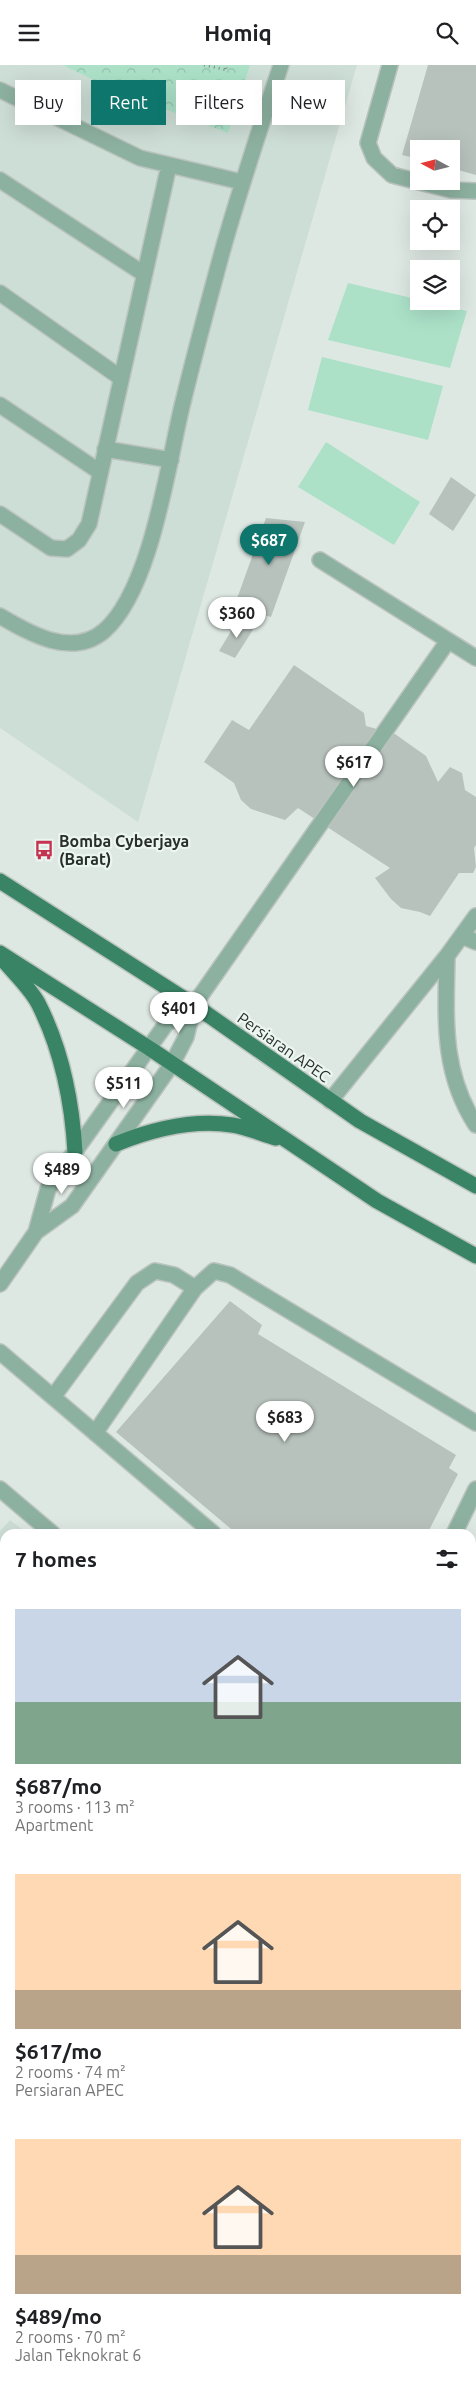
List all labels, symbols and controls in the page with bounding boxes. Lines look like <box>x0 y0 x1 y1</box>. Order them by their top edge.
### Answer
icon: menu <box>15 19 43 47</box>
icon: search <box>433 19 461 47</box>
text: Homiq <box>204 20 272 45</box>
chip: Buy <box>15 80 81 125</box>
chip: Rent <box>91 80 166 125</box>
chip: Filters <box>176 80 262 125</box>
chip: New <box>272 80 345 125</box>
north arrow <box>410 140 460 190</box>
map controls <box>410 140 460 310</box>
button: locate <box>410 200 460 250</box>
button: layers <box>410 260 460 310</box>
pin: $687 <box>239 523 299 566</box>
text: $687 <box>251 531 287 549</box>
pin: $360 <box>207 597 267 639</box>
text: $360 <box>219 604 255 622</box>
pin: $617 <box>324 745 384 788</box>
text: $617 <box>336 753 372 771</box>
place label: Bomba Cyberjaya (Barat) <box>59 832 189 869</box>
bus stop icon: Bomba Cyberjaya (Barat) <box>33 839 55 861</box>
pin: $401 <box>149 991 209 1034</box>
text: $401 <box>161 999 197 1017</box>
street label: Persiaran APEC <box>234 1008 334 1086</box>
pin: $511 <box>94 1067 154 1109</box>
text: $511 <box>106 1074 142 1092</box>
pin: $489 <box>32 1153 92 1195</box>
text: $489 <box>44 1160 80 1178</box>
pin: $683 <box>255 1401 315 1443</box>
text: $683 <box>267 1408 303 1426</box>
icon: filters <box>433 1545 461 1573</box>
text: 7 homes <box>15 1547 97 1571</box>
icon: home <box>193 1642 283 1732</box>
text: $687/mo <box>15 1774 102 1798</box>
text: 3 rooms · 113 m² <box>15 1798 135 1816</box>
text: Apartment <box>15 1816 93 1834</box>
icon: home <box>193 1907 283 1997</box>
text: $617/mo <box>15 2039 102 2063</box>
text: 2 rooms · 74 m² <box>15 2063 126 2081</box>
text: Persiaran APEC <box>15 2081 124 2099</box>
icon: home <box>193 2172 283 2262</box>
text: $489/mo <box>15 2304 102 2328</box>
text: 2 rooms · 70 m² <box>15 2328 126 2346</box>
text: Jalan Teknokrat 6 <box>15 2346 141 2364</box>

